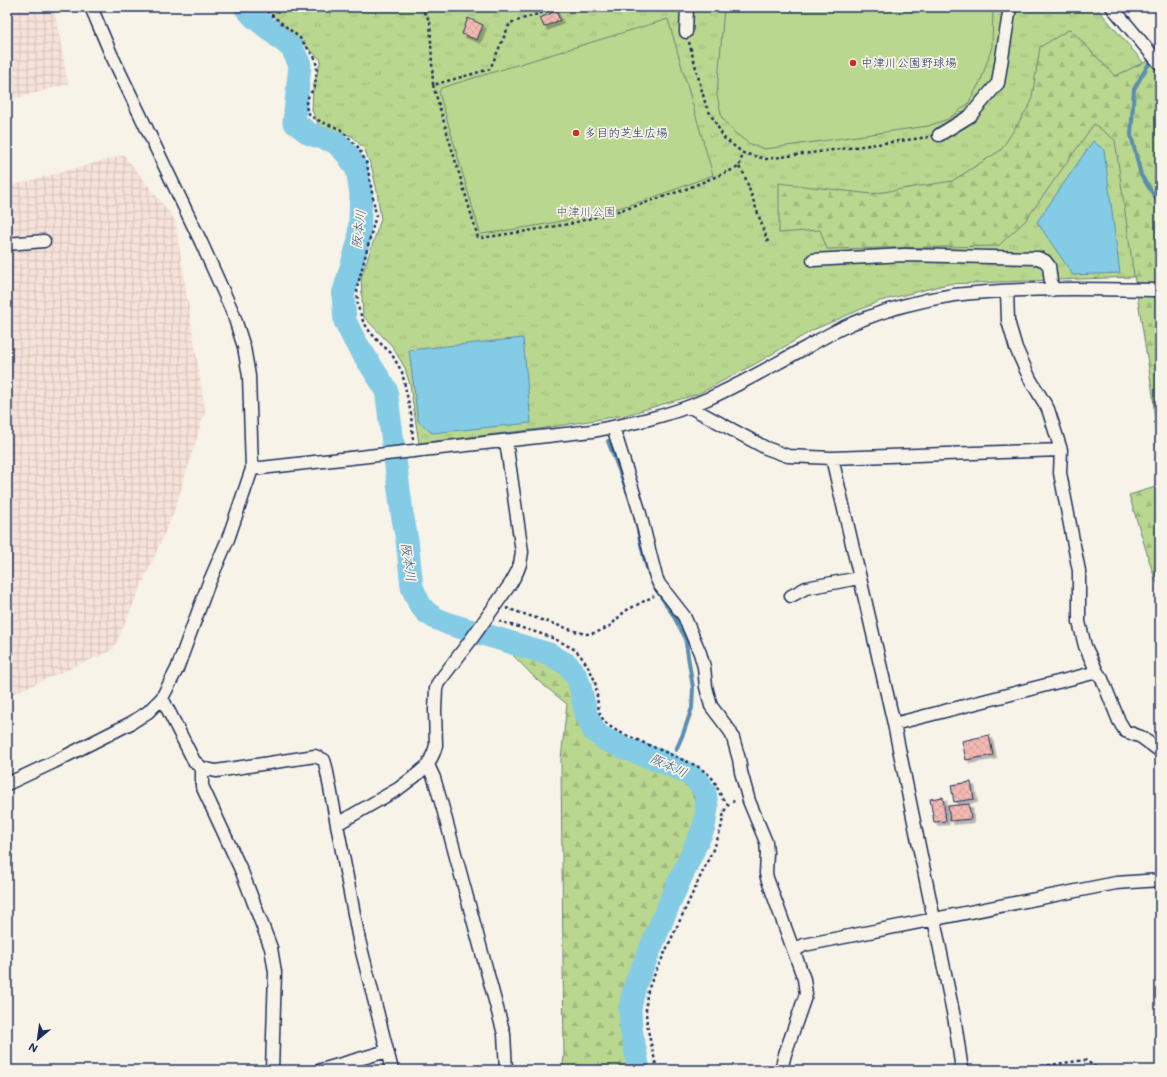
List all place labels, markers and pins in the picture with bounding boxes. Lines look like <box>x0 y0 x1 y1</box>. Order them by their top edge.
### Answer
place label: 中津川公園野球場 <box>861 54 957 70</box>
marker: 中津川公園野球場 <box>848 58 858 68</box>
place label: 多目的芝生広場 <box>584 124 668 140</box>
marker: 多目的芝生広場 <box>571 128 581 138</box>

